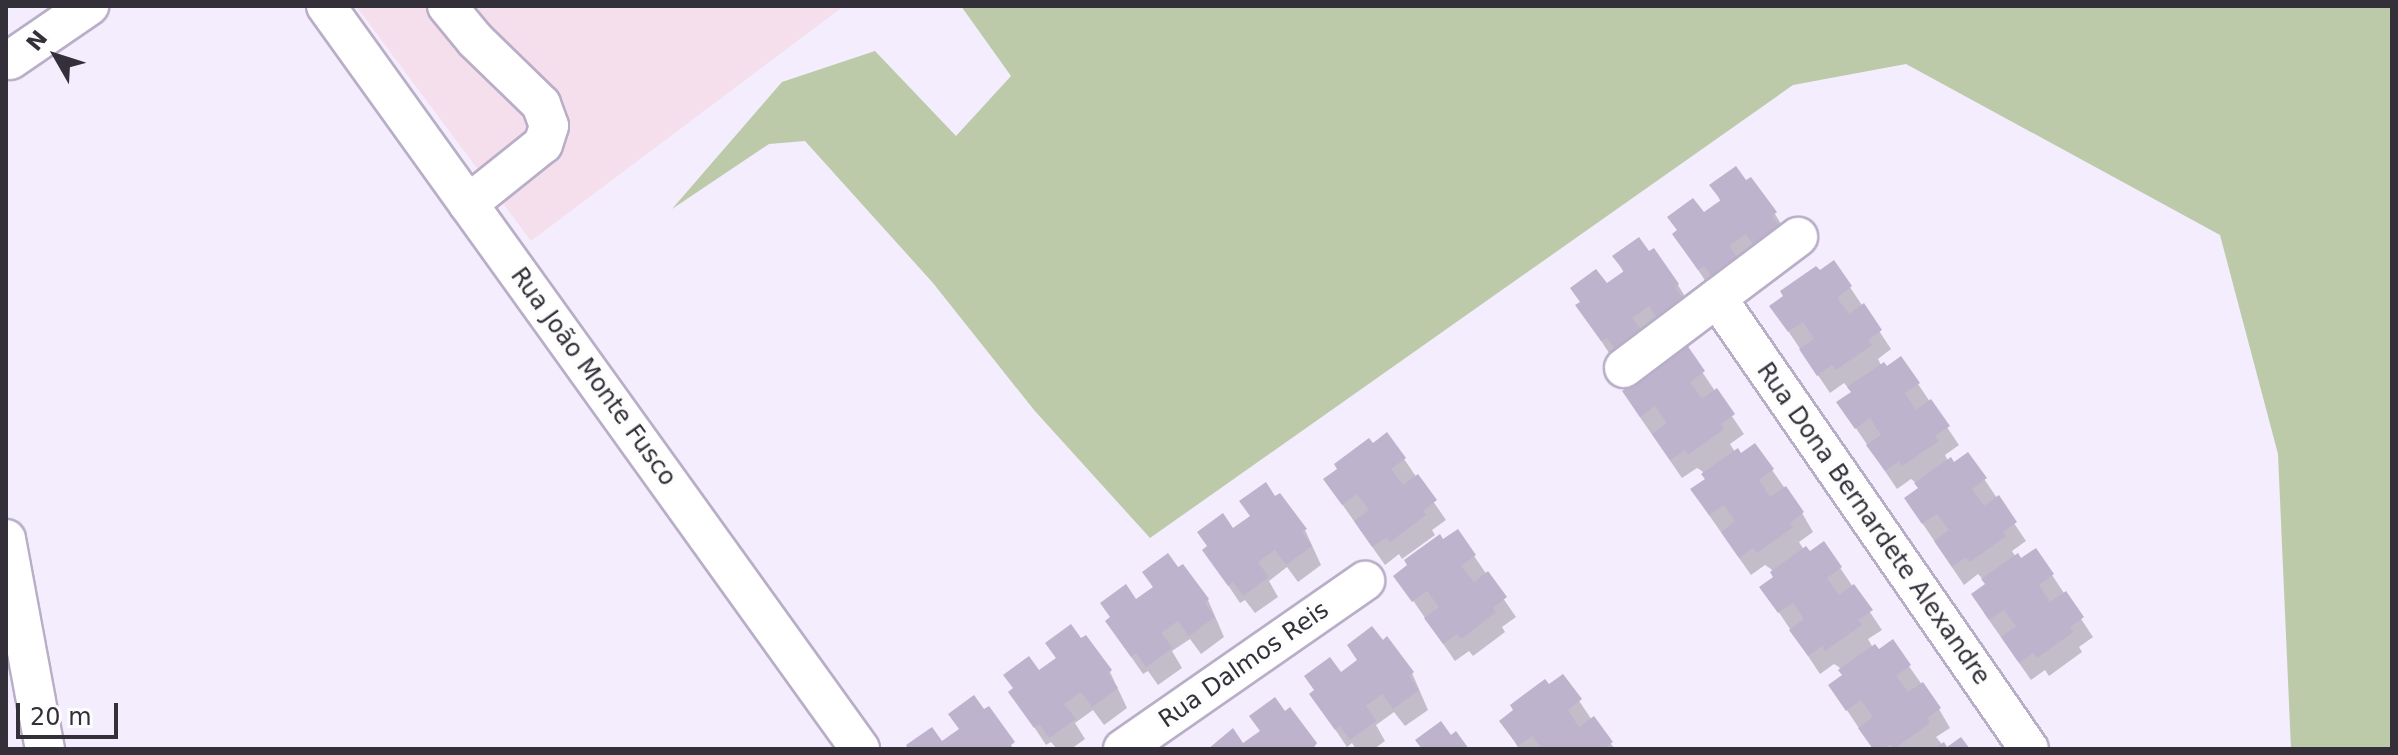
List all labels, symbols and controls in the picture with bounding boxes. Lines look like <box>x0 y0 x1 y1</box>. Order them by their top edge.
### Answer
north arrow <box>16 16 96 96</box>
text: N <box>21 26 52 56</box>
street label: Rua João Monte Fusco <box>504 262 682 492</box>
street label: Rua Dona Bernardete Alexandre <box>1750 357 1996 691</box>
street label: Rua Dalmos Reis <box>1154 596 1334 734</box>
scale bar <box>20 687 122 737</box>
text: 20 m <box>30 703 92 731</box>

